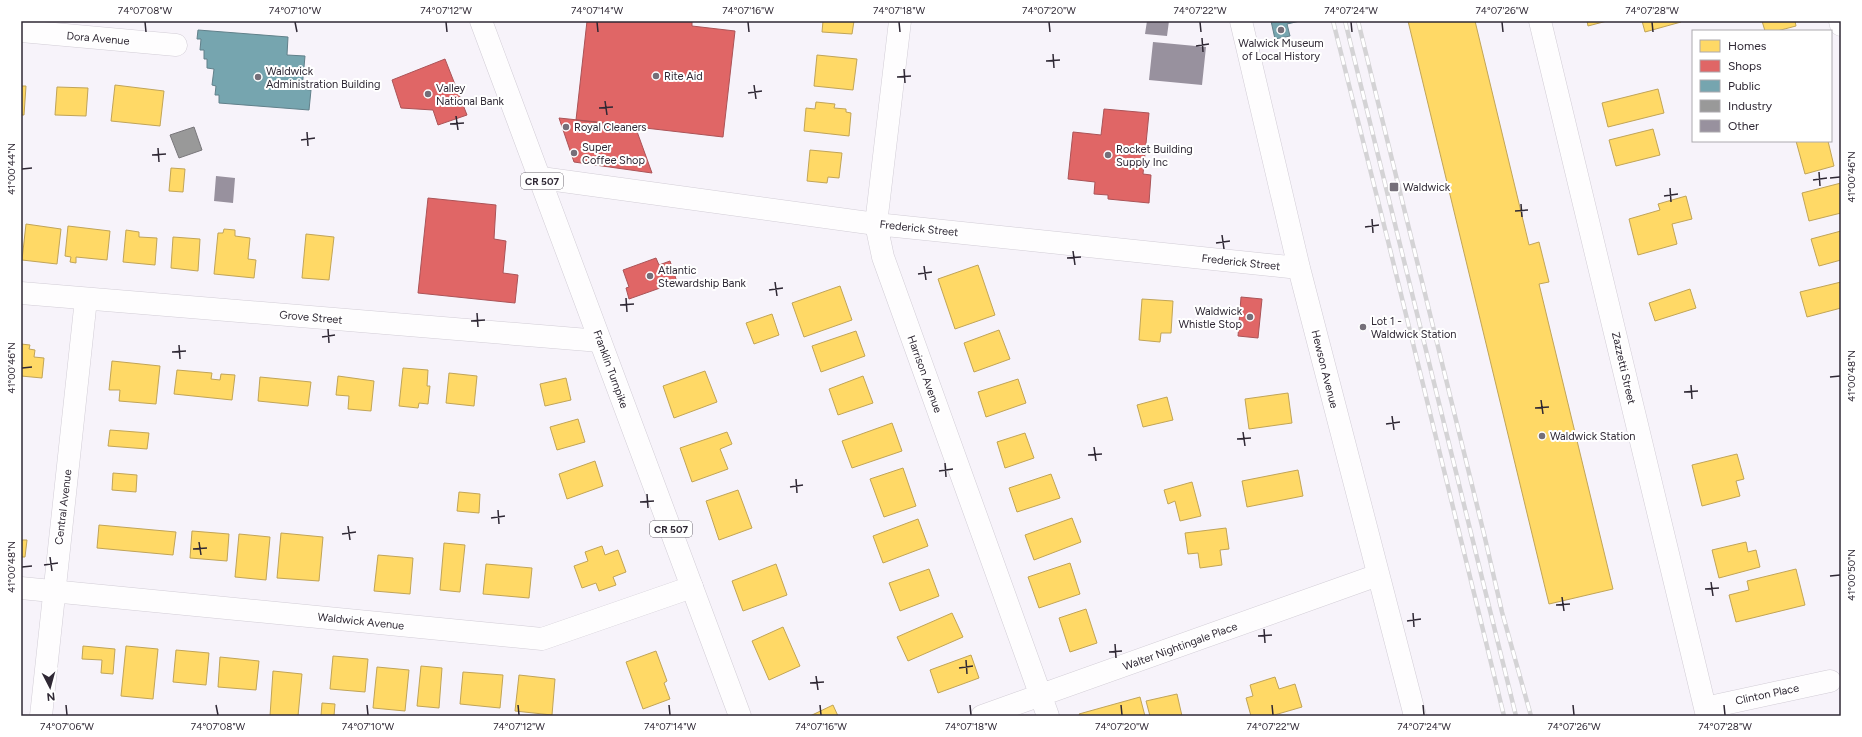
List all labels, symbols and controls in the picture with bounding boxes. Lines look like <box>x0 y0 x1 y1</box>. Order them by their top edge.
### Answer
text: 74°07'08"W <box>118 4 173 17</box>
text: 74°07'10"W <box>269 4 322 17</box>
text: 74°07'12"W <box>420 4 472 17</box>
text: 74°07'14"W <box>571 4 623 17</box>
text: 74°07'16"W <box>722 4 774 17</box>
text: 74°07'18"W <box>873 4 925 17</box>
text: 74°07'20"W <box>1022 4 1076 17</box>
text: 74°07'22"W <box>1173 4 1227 17</box>
text: 74°07'24"W <box>1324 4 1378 17</box>
text: 74°07'26"W <box>1475 4 1529 17</box>
text: 74°07'28"W <box>1625 4 1679 17</box>
marker: Walwick Museum of Local History <box>1276 25 1286 35</box>
street label: Dora Avenue <box>66 29 130 48</box>
legend <box>1692 30 1832 142</box>
place label: Walwick Museum of Local History <box>1238 37 1324 63</box>
text: Homes <box>1728 39 1767 53</box>
text: Shops <box>1728 59 1762 73</box>
place label: Waldwick Administration Building <box>266 65 380 91</box>
place label: Rite Aid <box>664 70 703 83</box>
marker: Rite Aid <box>651 71 661 81</box>
marker: Waldwick Administration Building <box>253 72 263 82</box>
text: Public <box>1728 79 1761 93</box>
place label: Valley National Bank <box>436 82 505 108</box>
marker: Valley National Bank <box>423 89 433 99</box>
text: Industry <box>1728 99 1773 113</box>
text: Other <box>1728 119 1759 133</box>
place label: Royal Cleaners <box>574 121 646 134</box>
marker: Royal Cleaners <box>561 122 571 132</box>
place label: Super Coffee Shop <box>582 141 645 167</box>
text: 41°00'44"N <box>5 143 18 195</box>
place label: Rocket Building Supply Inc <box>1116 143 1193 169</box>
marker: Super Coffee Shop <box>569 148 579 158</box>
marker: Rocket Building Supply Inc <box>1103 150 1113 160</box>
text: 41°00'46"N <box>1845 151 1858 203</box>
road number: CR 507 <box>521 173 563 189</box>
marker: Waldwick <box>1388 181 1400 193</box>
place label: Waldwick <box>1403 181 1451 194</box>
street label: Frederick Street <box>879 218 959 239</box>
street label: Frederick Street <box>1201 252 1281 273</box>
place label: Atlantic Stewardship Bank <box>658 264 747 290</box>
marker: Atlantic Stewardship Bank <box>645 271 655 281</box>
place label: Waldwick Whistle Stop <box>1179 305 1243 331</box>
street label: Grove Street <box>279 308 343 327</box>
marker: Waldwick Whistle Stop <box>1245 312 1255 322</box>
place label: Lot 1 - Waldwick Station <box>1371 315 1457 341</box>
marker: Lot 1 - Waldwick Station <box>1358 322 1368 332</box>
street label: Franklin Turnpike <box>590 328 631 410</box>
street label: Hewson Avenue <box>1308 329 1341 410</box>
street label: Zazzetti Street <box>1609 331 1638 406</box>
street label: Harrison Avenue <box>904 334 945 415</box>
text: 41°00'46"N <box>5 342 18 394</box>
text: 41°00'48"N <box>1845 350 1858 402</box>
place label: Waldwick Station <box>1550 430 1636 443</box>
marker: Waldwick Station <box>1537 431 1547 441</box>
street label: Central Avenue <box>52 469 75 546</box>
road number: CR 507 <box>650 521 692 537</box>
text: 41°00'48"N <box>5 541 18 593</box>
text: 41°00'50"N <box>1845 549 1858 601</box>
street label: Waldwick Avenue <box>317 610 405 633</box>
street label: Walter Nightingale Place <box>1121 620 1239 673</box>
north arrow <box>30 667 70 707</box>
street label: Clinton Place <box>1734 681 1800 708</box>
text: N <box>46 690 56 703</box>
text: 74°07'06"W <box>40 720 94 733</box>
text: 74°07'08"W <box>191 720 246 733</box>
text: 74°07'10"W <box>342 720 395 733</box>
text: 74°07'12"W <box>493 720 545 733</box>
text: 74°07'14"W <box>644 720 696 733</box>
text: 74°07'16"W <box>795 720 847 733</box>
text: 74°07'18"W <box>945 720 997 733</box>
text: 74°07'20"W <box>1095 720 1149 733</box>
text: 74°07'22"W <box>1246 720 1300 733</box>
text: 74°07'24"W <box>1397 720 1451 733</box>
text: 74°07'26"W <box>1547 720 1601 733</box>
text: 74°07'28"W <box>1698 720 1752 733</box>

